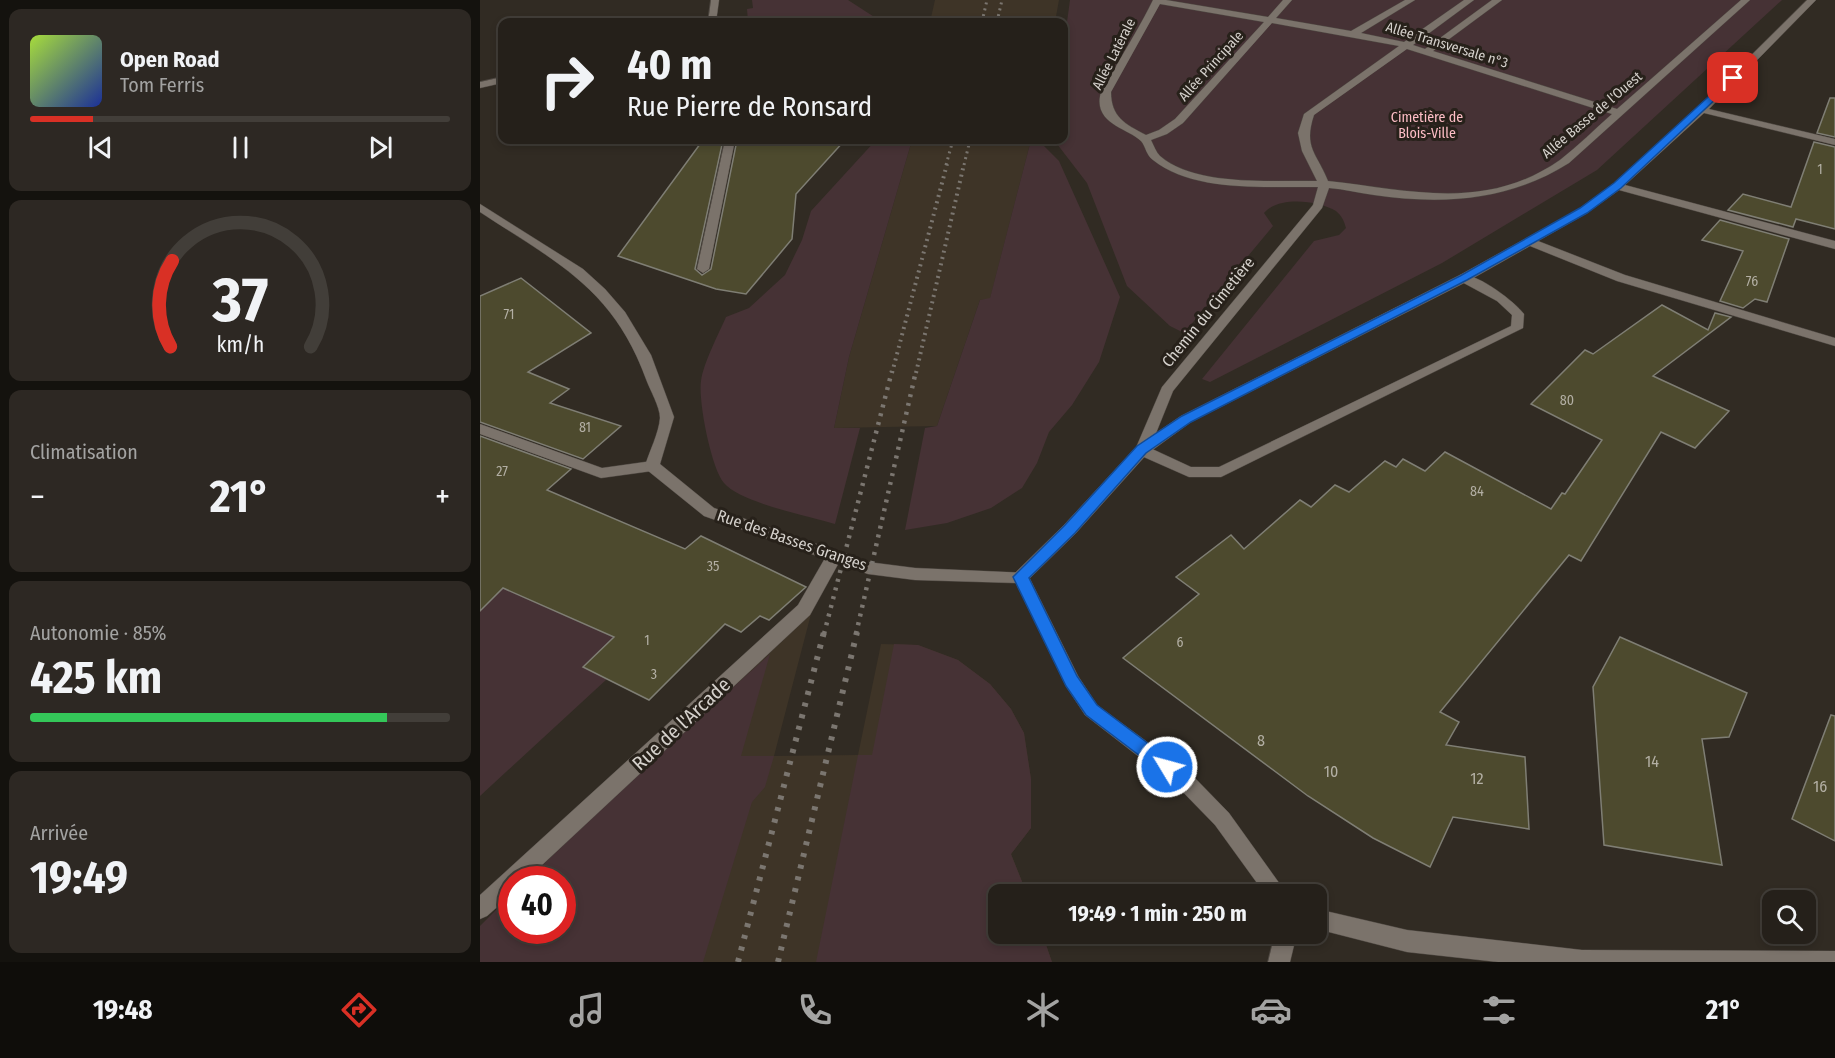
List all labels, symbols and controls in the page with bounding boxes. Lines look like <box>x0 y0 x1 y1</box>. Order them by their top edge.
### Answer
street label: Allée Latérale <box>1089 15 1139 93</box>
street label: Allée Transversale n°3 <box>1384 18 1510 72</box>
street label: Allée Principale <box>1175 27 1247 105</box>
text: 40 m <box>627 40 712 90</box>
icon: right <box>528 42 606 120</box>
text: Open Road <box>120 46 220 73</box>
pin <box>1707 52 1758 103</box>
icon: arrive <box>1716 61 1749 94</box>
street label: Allée Basse de l'Ouest <box>1538 68 1646 162</box>
text: Tom Ferris <box>120 73 204 97</box>
text: Rue Pierre de Ronsard <box>627 91 872 123</box>
park label: Cimetière de Blois-Ville <box>1391 109 1463 142</box>
icon: previous <box>84 131 117 164</box>
icon: pause <box>224 131 257 164</box>
icon: next <box>364 131 397 164</box>
house number: 1 <box>1817 161 1823 178</box>
street label: Chemin du Cimetière <box>1158 253 1258 371</box>
text: 37 <box>211 264 268 339</box>
house number: 76 <box>1746 273 1758 290</box>
house number: 71 <box>504 306 514 323</box>
text: km/h <box>216 333 264 359</box>
house number: 80 <box>1560 392 1574 409</box>
house number: 81 <box>579 419 591 436</box>
text: Climatisation <box>30 440 138 464</box>
house number: 27 <box>496 463 508 480</box>
text: 21° <box>210 470 270 524</box>
text: − <box>30 477 45 517</box>
text: + <box>435 477 450 517</box>
house number: 84 <box>1470 483 1484 500</box>
street label: Rue des Basses Granges <box>715 505 869 575</box>
house number: 35 <box>707 558 719 575</box>
text: Autonomie · 85% <box>30 621 166 645</box>
house number: 1 <box>644 632 650 649</box>
house number: 6 <box>1177 634 1184 651</box>
text: 425 km <box>30 651 162 705</box>
house number: 3 <box>651 666 657 683</box>
street label: Rue de l'Arcade <box>627 672 735 776</box>
house number: 8 <box>1257 731 1265 750</box>
position arrow <box>1135 735 1199 799</box>
house number: 14 <box>1645 752 1659 771</box>
house number: 10 <box>1324 762 1338 781</box>
house number: 12 <box>1470 769 1484 788</box>
house number: 16 <box>1813 777 1827 796</box>
text: Arrivée <box>30 821 88 845</box>
text: 19:49 <box>30 851 128 905</box>
speed limit sign: 40 <box>498 866 576 944</box>
map controls <box>1762 890 1816 944</box>
button: search <box>1762 890 1816 944</box>
text: 19:49 · 1 min · 250 m <box>1068 900 1247 927</box>
icon: directions <box>338 989 380 1031</box>
icon: music <box>566 989 608 1031</box>
icon: phone <box>794 989 836 1031</box>
icon: climate <box>1022 989 1064 1031</box>
icon: car <box>1250 989 1292 1031</box>
icon: filters <box>1478 989 1520 1031</box>
text: 19:48 <box>93 994 153 1026</box>
text: 21° <box>1706 994 1742 1026</box>

